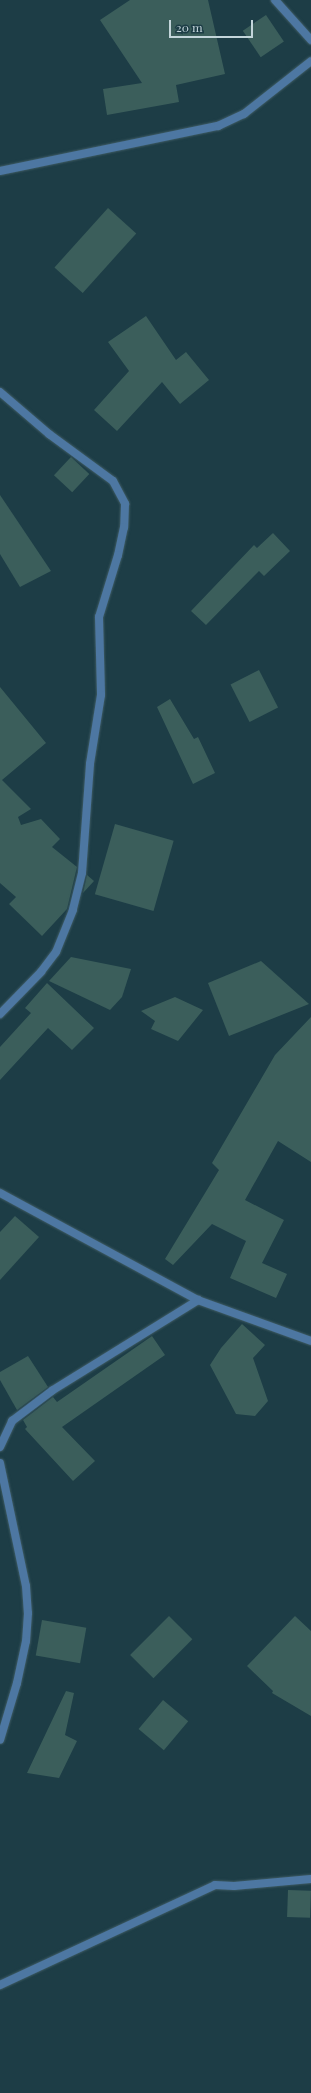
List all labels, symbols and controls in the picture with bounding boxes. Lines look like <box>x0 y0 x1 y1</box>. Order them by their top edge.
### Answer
scale bar <box>171 12 255 38</box>
text: 20 m <box>176 19 203 35</box>

